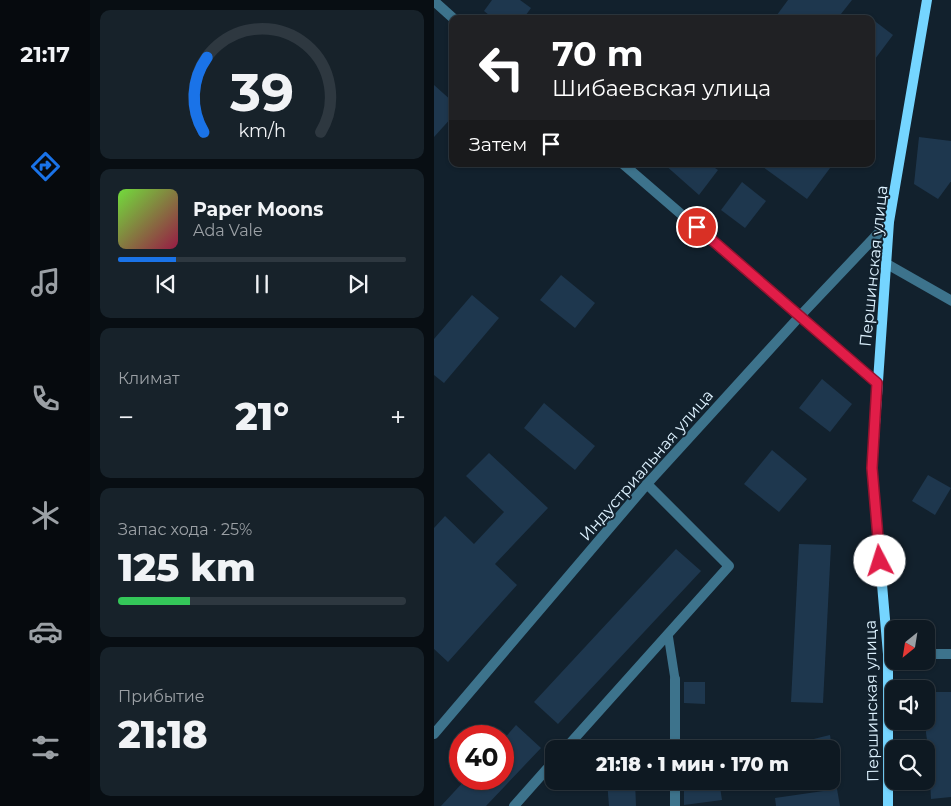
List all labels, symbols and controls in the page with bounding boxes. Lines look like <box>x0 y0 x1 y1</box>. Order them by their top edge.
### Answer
text: 70 m <box>552 32 643 75</box>
icon: left <box>469 35 534 100</box>
text: 21:17 <box>20 41 70 68</box>
text: 39 <box>229 61 294 124</box>
text: Шибаевская улица <box>552 75 771 102</box>
text: km/h <box>238 120 286 141</box>
icon: arrive <box>537 130 565 158</box>
text: Затем <box>469 133 527 156</box>
icon: directions <box>28 149 63 184</box>
street label: Першинская улица <box>856 184 891 348</box>
text: Paper Moons <box>193 198 323 221</box>
pin <box>676 206 718 248</box>
icon: arrive <box>683 213 711 241</box>
text: Ada Vale <box>193 221 263 240</box>
icon: music <box>28 265 63 300</box>
icon: previous <box>152 270 180 298</box>
icon: pause <box>248 270 276 298</box>
icon: next <box>344 270 372 298</box>
text: Климат <box>118 369 180 388</box>
icon: phone <box>28 381 63 416</box>
street label: Индустриальная улица <box>576 386 717 545</box>
text: 21° <box>235 393 289 440</box>
text: − <box>118 400 134 434</box>
text: + <box>390 400 406 434</box>
icon: climate <box>28 498 63 533</box>
text: Запас хода · 25% <box>118 520 252 539</box>
position arrow <box>853 534 905 586</box>
text: 125 km <box>118 544 256 591</box>
icon: car <box>28 614 63 649</box>
street label: Першинская улица <box>861 620 882 782</box>
north arrow <box>885 620 935 670</box>
map controls <box>885 620 935 790</box>
button: sound <box>885 680 935 730</box>
text: Прибытие <box>118 687 205 706</box>
text: 21:18 <box>118 711 208 758</box>
speed limit sign: 40 <box>449 725 514 790</box>
icon: filters <box>28 730 63 765</box>
button: search <box>885 740 935 790</box>
text: 21:18 · 1 мин · 170 m <box>596 753 789 776</box>

